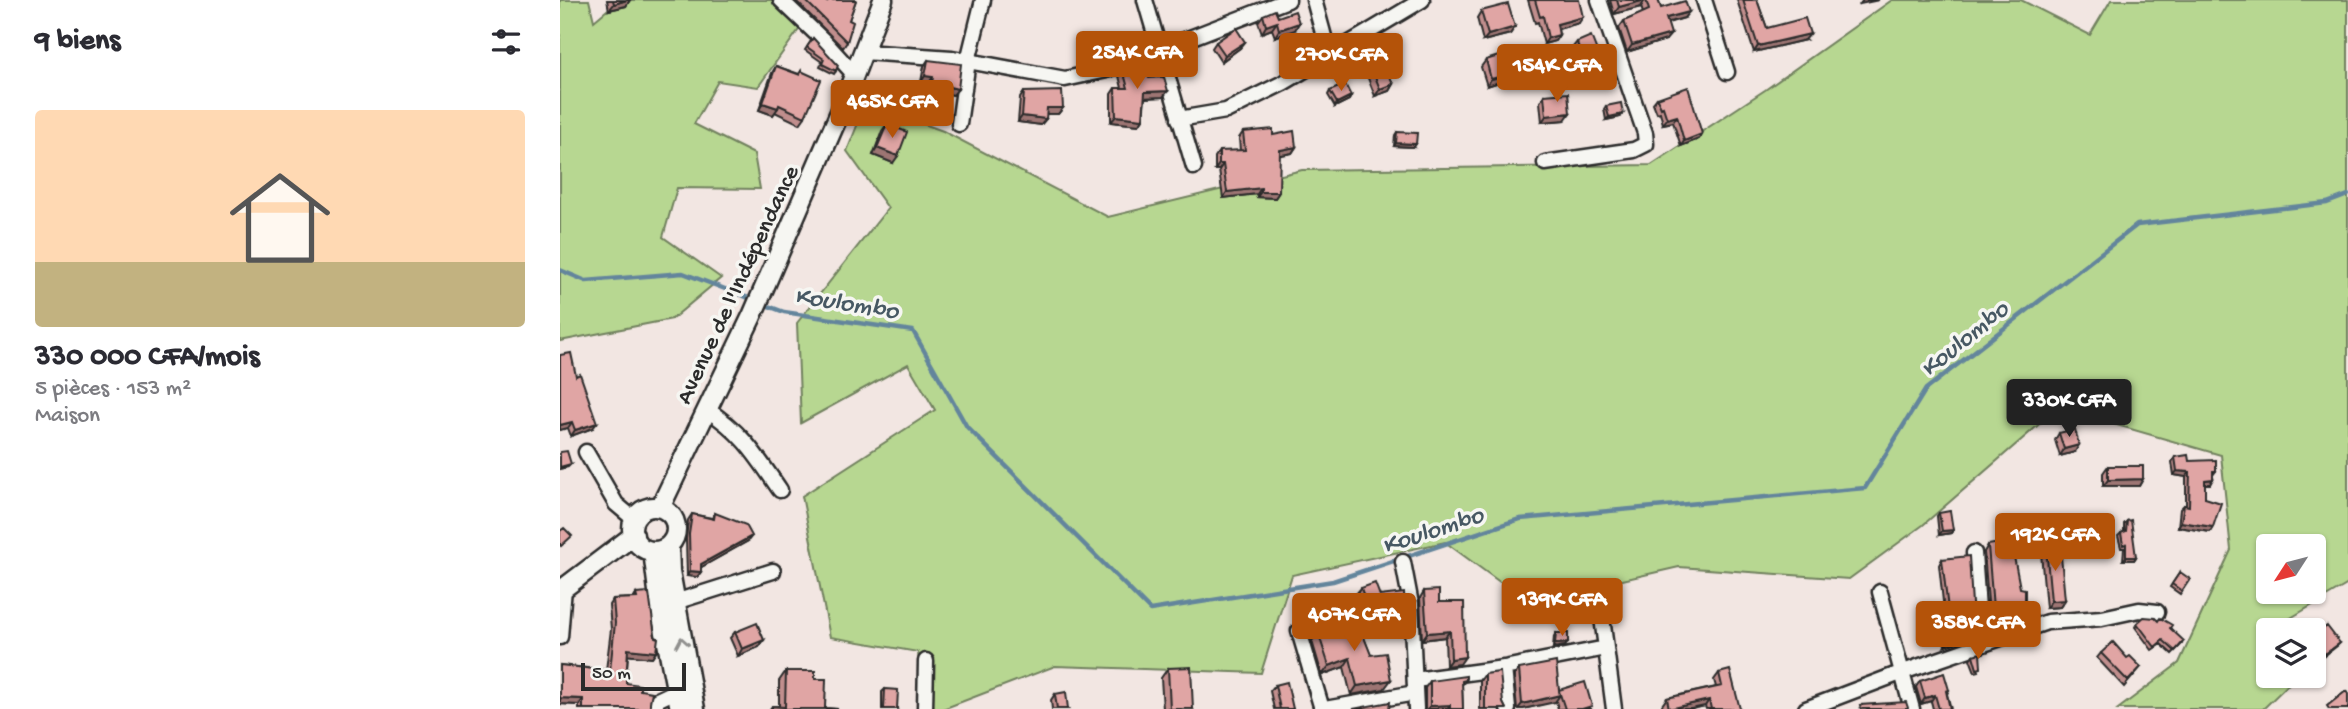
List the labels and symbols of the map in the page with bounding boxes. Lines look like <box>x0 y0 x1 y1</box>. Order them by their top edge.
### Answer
pin: 254K CFA <box>1065 32 1209 91</box>
pin: 270K CFA <box>1269 34 1413 93</box>
pin: 154K CFA <box>1485 44 1629 104</box>
pin: 465K CFA <box>820 80 964 140</box>
street label: Avenue de l'Indépendance <box>671 161 807 409</box>
water label: Koulombo <box>792 282 902 329</box>
water label: Koulombo <box>1915 294 2018 386</box>
pin: 330K CFA <box>1997 380 2141 439</box>
water label: Koulombo <box>1379 501 1489 563</box>
pin: 192K CFA <box>1983 514 2127 573</box>
north arrow <box>2256 534 2326 604</box>
pin: 139K CFA <box>1490 578 1634 638</box>
pin: 407K CFA <box>1282 594 1426 653</box>
pin: 358K CFA <box>1906 602 2050 661</box>
one-way arrow <box>676 636 691 648</box>
scale bar <box>581 660 686 692</box>

